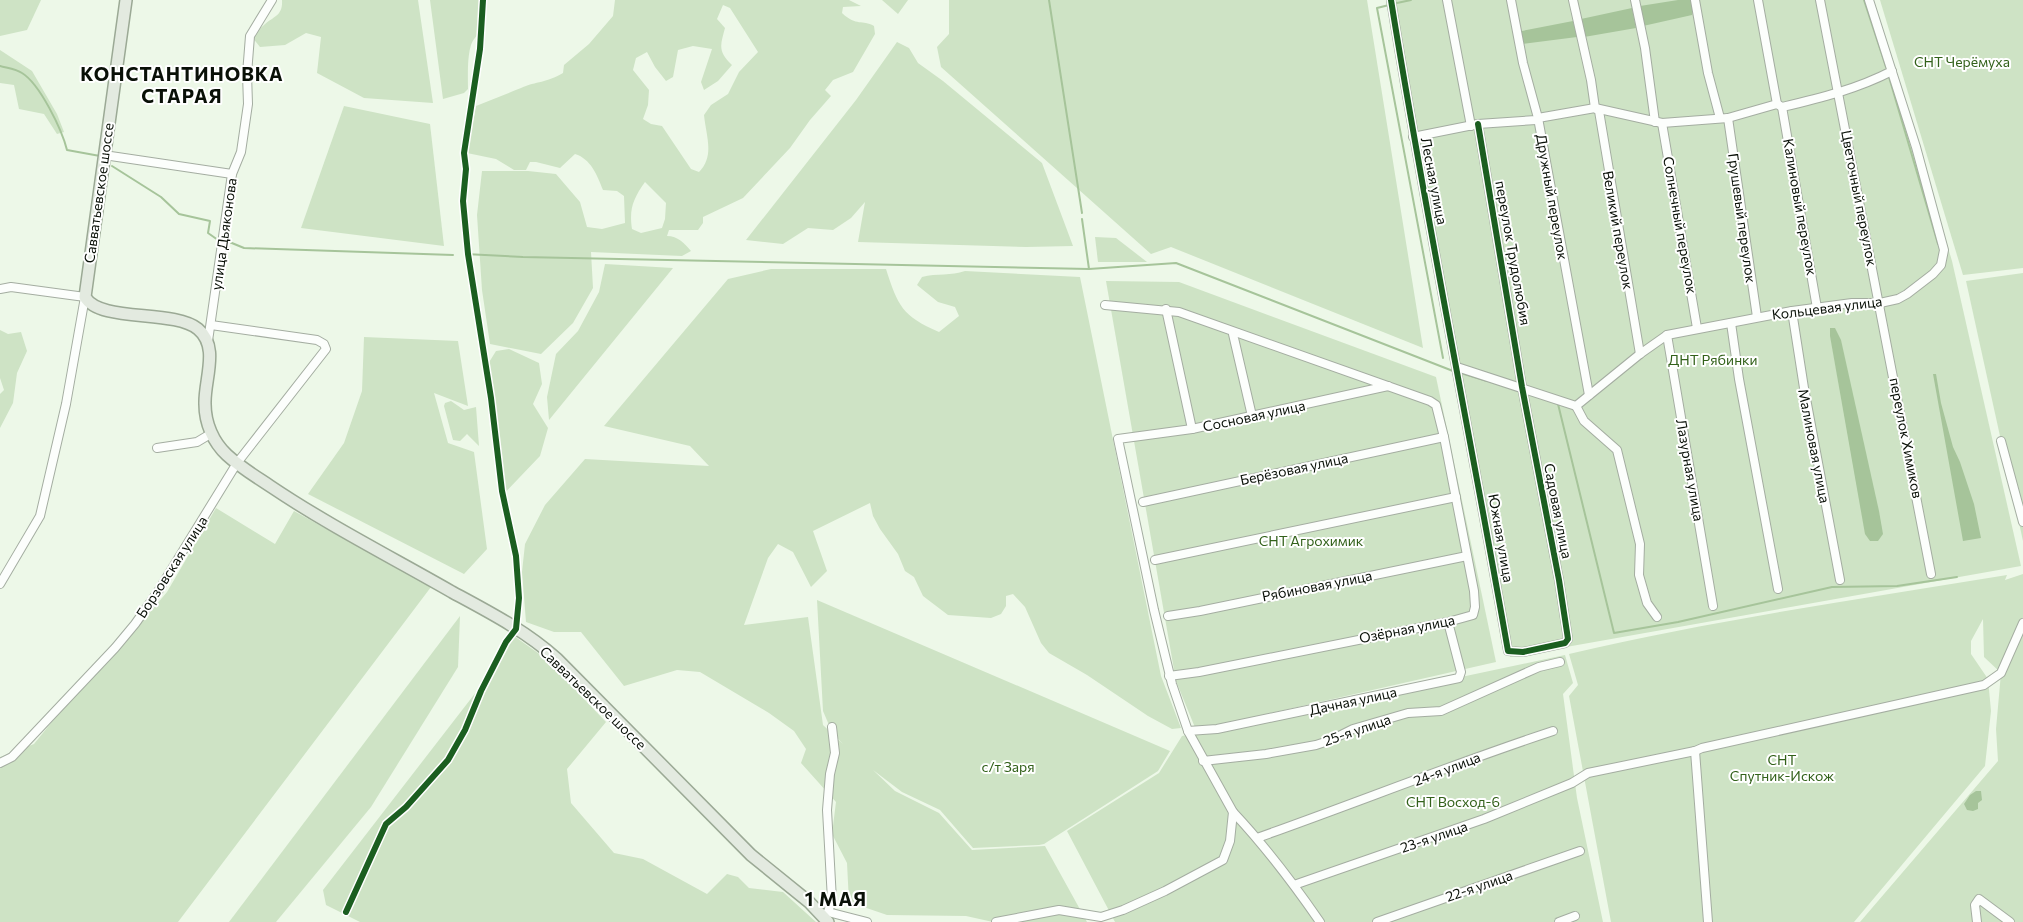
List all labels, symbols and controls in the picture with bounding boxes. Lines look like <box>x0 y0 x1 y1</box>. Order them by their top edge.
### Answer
park label: СНТ Черёмуха <box>1914 53 2010 70</box>
district label: КОНСТАНТИНОВКА СТАРАЯ <box>80 62 284 107</box>
street label: Савватьевское шоссе <box>80 122 117 264</box>
street label: Цветочный переулок <box>1838 128 1881 268</box>
street label: Дружный переулок <box>1533 133 1572 262</box>
street label: Лесная улица <box>1418 136 1451 226</box>
street label: Калиновый переулок <box>1780 137 1821 277</box>
street label: Грушевый переулок <box>1725 152 1760 284</box>
street label: Солнечный переулок <box>1660 155 1701 295</box>
street label: Великий переулок <box>1600 169 1637 291</box>
street label: улица Дьяконова <box>207 177 240 291</box>
street label: переулок Трудолюбия <box>1492 179 1535 327</box>
street label: Кольцевая улица <box>1771 292 1883 323</box>
park label: ДНТ Рябинки <box>1668 351 1758 368</box>
street label: переулок Химиков <box>1886 376 1927 500</box>
street label: Малиновая улица <box>1795 387 1834 504</box>
street label: Сосновая улица <box>1201 396 1307 435</box>
street label: Лазурная улица <box>1673 417 1708 522</box>
street label: Берёзовая улица <box>1238 449 1349 488</box>
street label: Садовая улица <box>1541 462 1576 560</box>
street label: Южная улица <box>1485 492 1518 584</box>
street label: Борзовская улица <box>132 513 211 621</box>
park label: СНТ Агрохимик <box>1259 532 1364 549</box>
street label: Рябиновая улица <box>1260 566 1374 605</box>
street label: Озёрная улица <box>1358 611 1456 646</box>
street label: Савватьевское шоссе <box>537 642 650 753</box>
street label: Дачная улица <box>1307 683 1398 718</box>
street label: 25-я улица <box>1321 710 1393 749</box>
street label: 24-я улица <box>1411 748 1483 789</box>
park label: СНТ Спутник-Искож <box>1730 751 1834 784</box>
park label: с/т Заря <box>981 758 1035 775</box>
park label: СНТ Восход-6 <box>1406 793 1500 810</box>
street label: 23-я улица <box>1398 817 1470 856</box>
street label: 22-я улица <box>1443 866 1515 905</box>
district label: 1 МАЯ <box>805 887 867 910</box>

